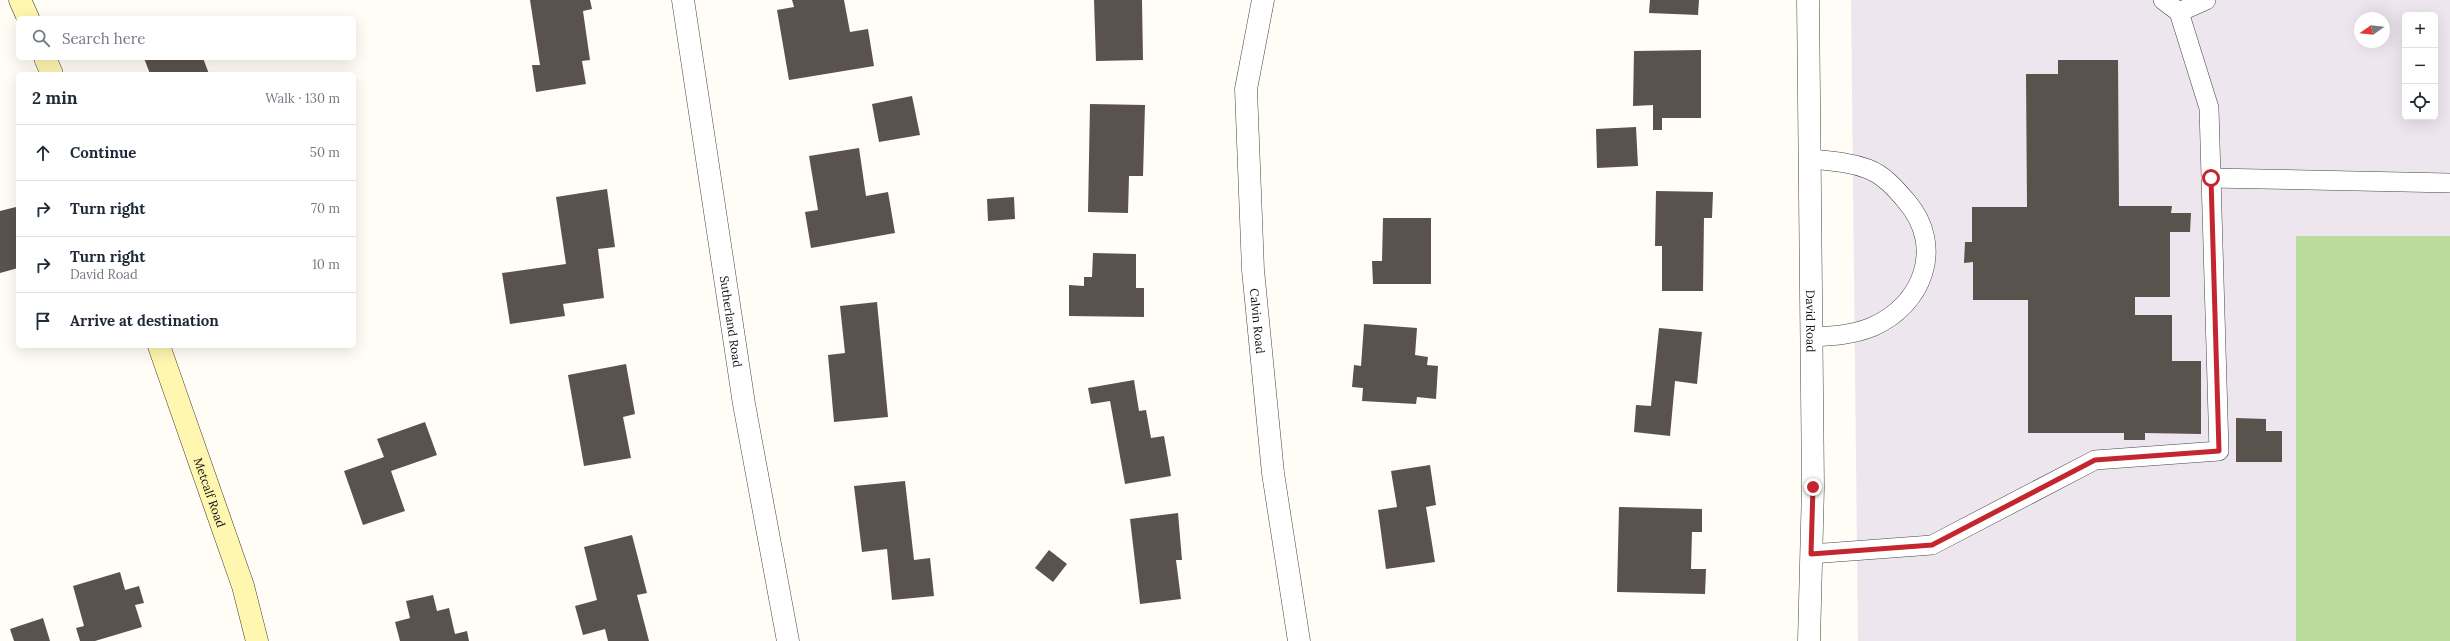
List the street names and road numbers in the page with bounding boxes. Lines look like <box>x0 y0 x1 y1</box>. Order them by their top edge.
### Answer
street label: Sutherland Road <box>717 275 746 368</box>
street label: Calvin Road <box>1247 288 1269 354</box>
street label: David Road <box>1803 290 1819 352</box>
street label: Metcalf Road <box>191 455 229 529</box>

